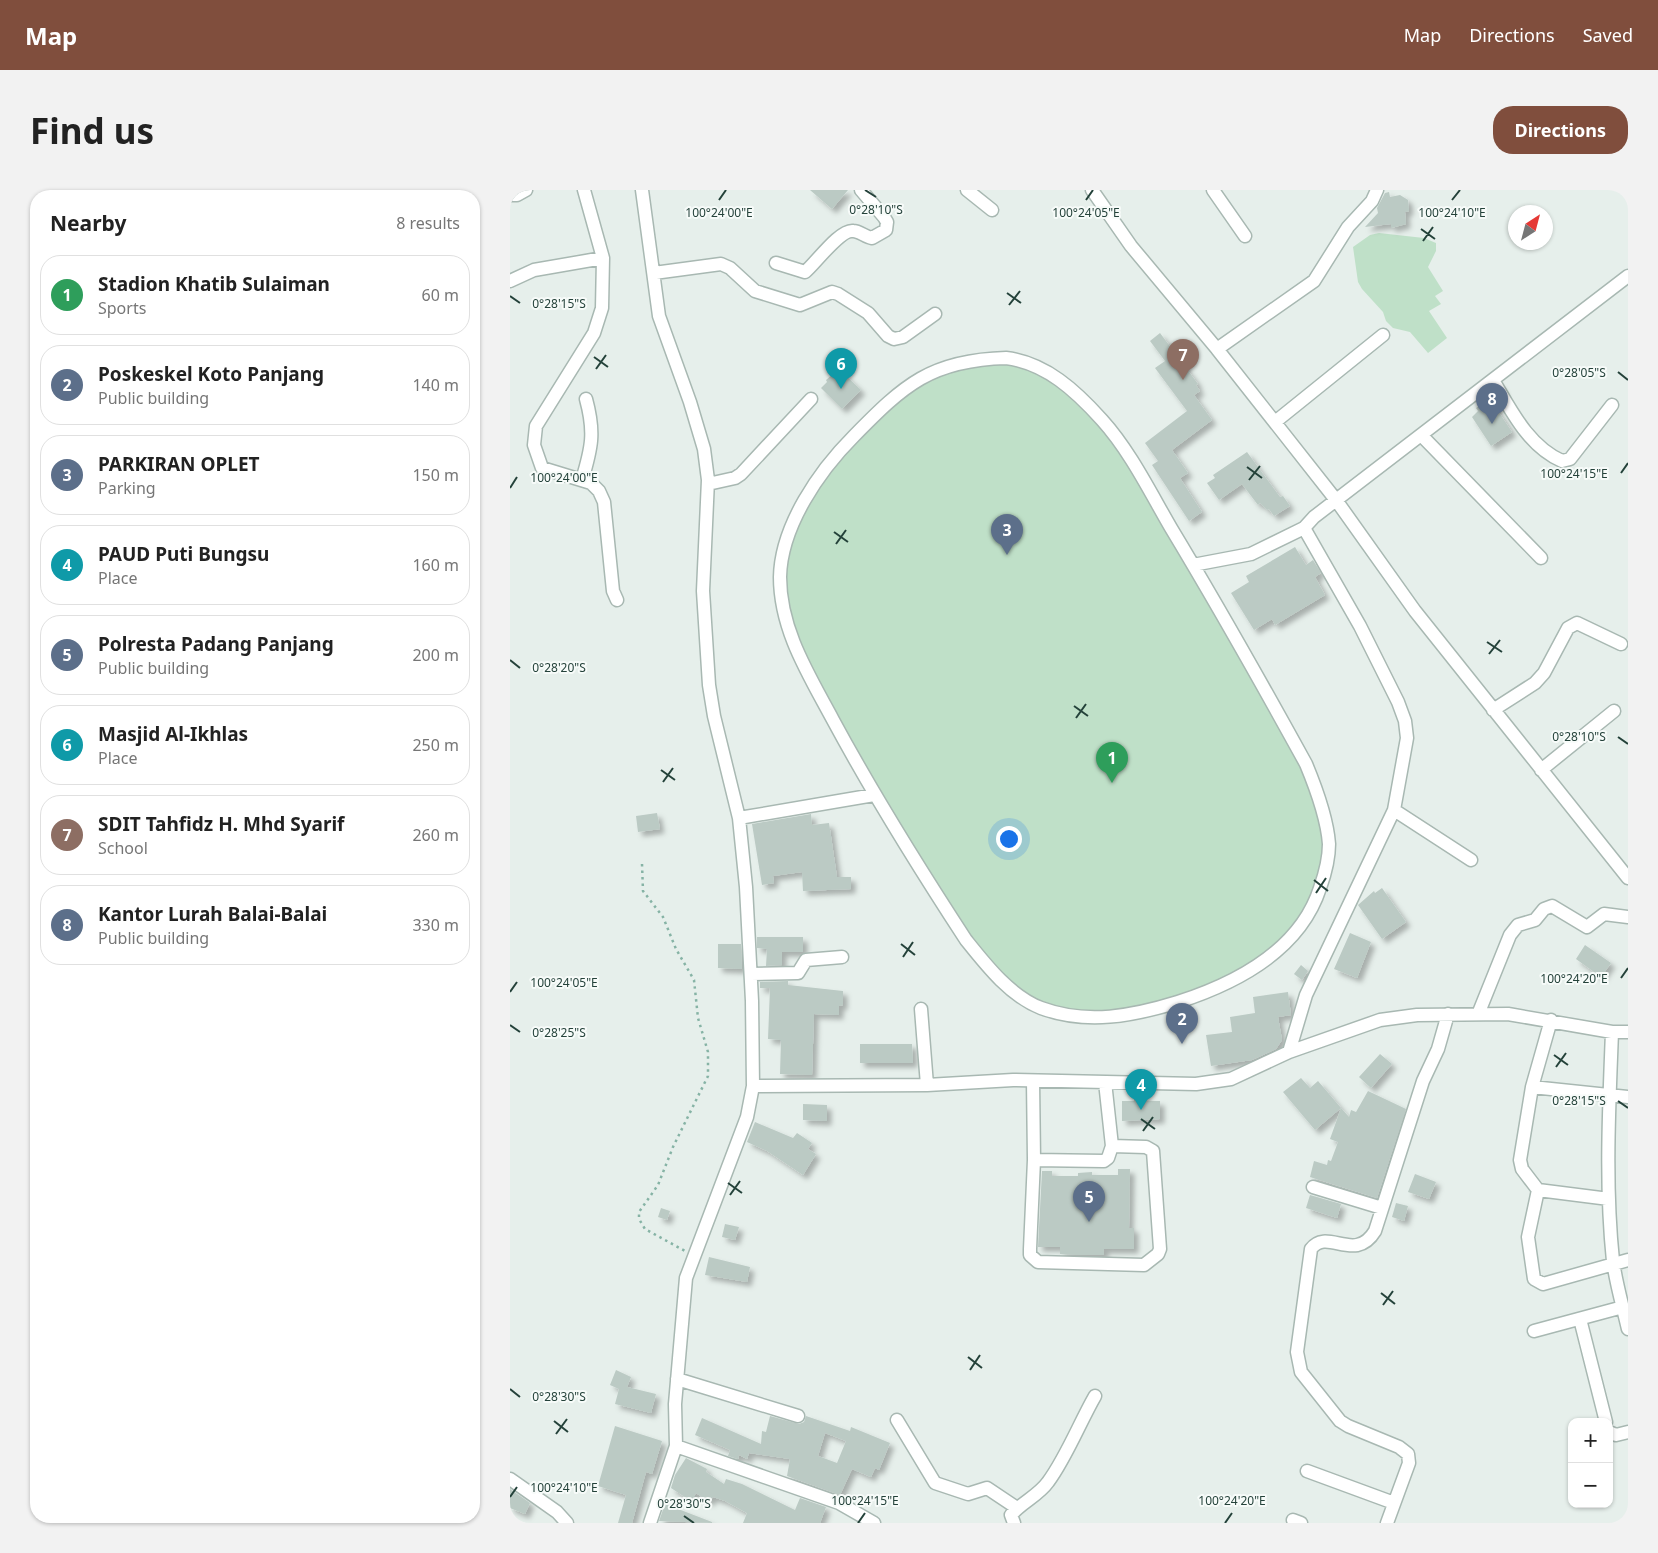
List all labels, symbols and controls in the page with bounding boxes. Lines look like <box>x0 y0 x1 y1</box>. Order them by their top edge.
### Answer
text: Map <box>25 19 77 52</box>
text: Map <box>1404 23 1441 47</box>
text: Directions <box>1469 23 1555 47</box>
text: Saved <box>1583 23 1633 47</box>
button: Directions <box>1493 106 1628 154</box>
text: Find us <box>30 107 154 154</box>
text: 0°28'10"S <box>849 201 903 218</box>
text: 100°24'00"E <box>685 204 753 221</box>
text: 100°24'05"E <box>1052 204 1120 221</box>
text: 100°24'10"E <box>1418 204 1486 221</box>
north arrow <box>1508 205 1553 250</box>
text: Nearby <box>50 209 126 237</box>
text: 8 results <box>396 212 460 234</box>
text: Stadion Khatib Sulaiman <box>98 271 330 297</box>
text: 1 <box>62 284 72 306</box>
text: 60 m <box>422 284 459 306</box>
text: 0°28'15"S <box>532 295 586 312</box>
text: Sports <box>98 297 146 319</box>
pin: 7 <box>1167 339 1199 380</box>
pin: 6 <box>825 348 857 389</box>
text: Poskeskel Koto Panjang <box>98 361 324 387</box>
text: 0°28'05"S <box>1552 364 1606 381</box>
text: 2 <box>62 374 72 396</box>
text: 140 m <box>412 374 459 396</box>
pin: 8 <box>1476 383 1508 424</box>
text: Public building <box>98 387 209 409</box>
text: PARKIRAN OPLET <box>98 451 260 477</box>
text: 3 <box>62 464 72 486</box>
text: 150 m <box>412 464 459 486</box>
text: 100°24'15"E <box>1540 465 1608 482</box>
text: 100°24'00"E <box>530 469 598 486</box>
text: Parking <box>98 477 156 499</box>
pin: 3 <box>991 514 1023 555</box>
text: PAUD Puti Bungsu <box>98 541 269 567</box>
text: 4 <box>62 554 72 576</box>
text: 160 m <box>412 554 459 576</box>
text: Place <box>98 567 138 589</box>
text: Polresta Padang Panjang <box>98 631 334 657</box>
text: 5 <box>62 644 72 666</box>
text: 200 m <box>412 644 459 666</box>
text: Public building <box>98 657 209 679</box>
text: 0°28'20"S <box>532 659 586 676</box>
text: Masjid Al-Ikhlas <box>98 721 248 747</box>
text: 0°28'10"S <box>1552 728 1606 745</box>
text: 6 <box>62 734 72 756</box>
text: 250 m <box>412 734 459 756</box>
pin: 1 <box>1096 742 1128 783</box>
text: Place <box>98 747 138 769</box>
text: SDIT Tahfidz H. Mhd Syarif <box>98 811 344 837</box>
text: 7 <box>62 824 72 846</box>
text: 260 m <box>412 824 459 846</box>
your location <box>996 826 1022 852</box>
text: School <box>98 837 148 859</box>
text: Kantor Lurah Balai-Balai <box>98 901 327 927</box>
text: 8 <box>62 914 72 936</box>
text: 330 m <box>412 914 459 936</box>
text: Public building <box>98 927 209 949</box>
text: 100°24'20"E <box>1540 970 1608 987</box>
text: 100°24'05"E <box>530 974 598 991</box>
pin: 2 <box>1166 1003 1198 1044</box>
text: 0°28'25"S <box>532 1024 586 1041</box>
pin: 4 <box>1125 1069 1157 1110</box>
text: 0°28'15"S <box>1552 1092 1606 1109</box>
pin: 5 <box>1073 1181 1105 1222</box>
text: 0°28'30"S <box>532 1388 586 1405</box>
map controls <box>1568 1418 1613 1508</box>
button: + <box>1568 1418 1613 1463</box>
button: − <box>1568 1463 1613 1508</box>
text: 100°24'10"E <box>530 1479 598 1496</box>
text: 100°24'15"E <box>831 1492 899 1509</box>
text: 100°24'20"E <box>1198 1492 1266 1509</box>
text: 0°28'30"S <box>657 1495 711 1512</box>

